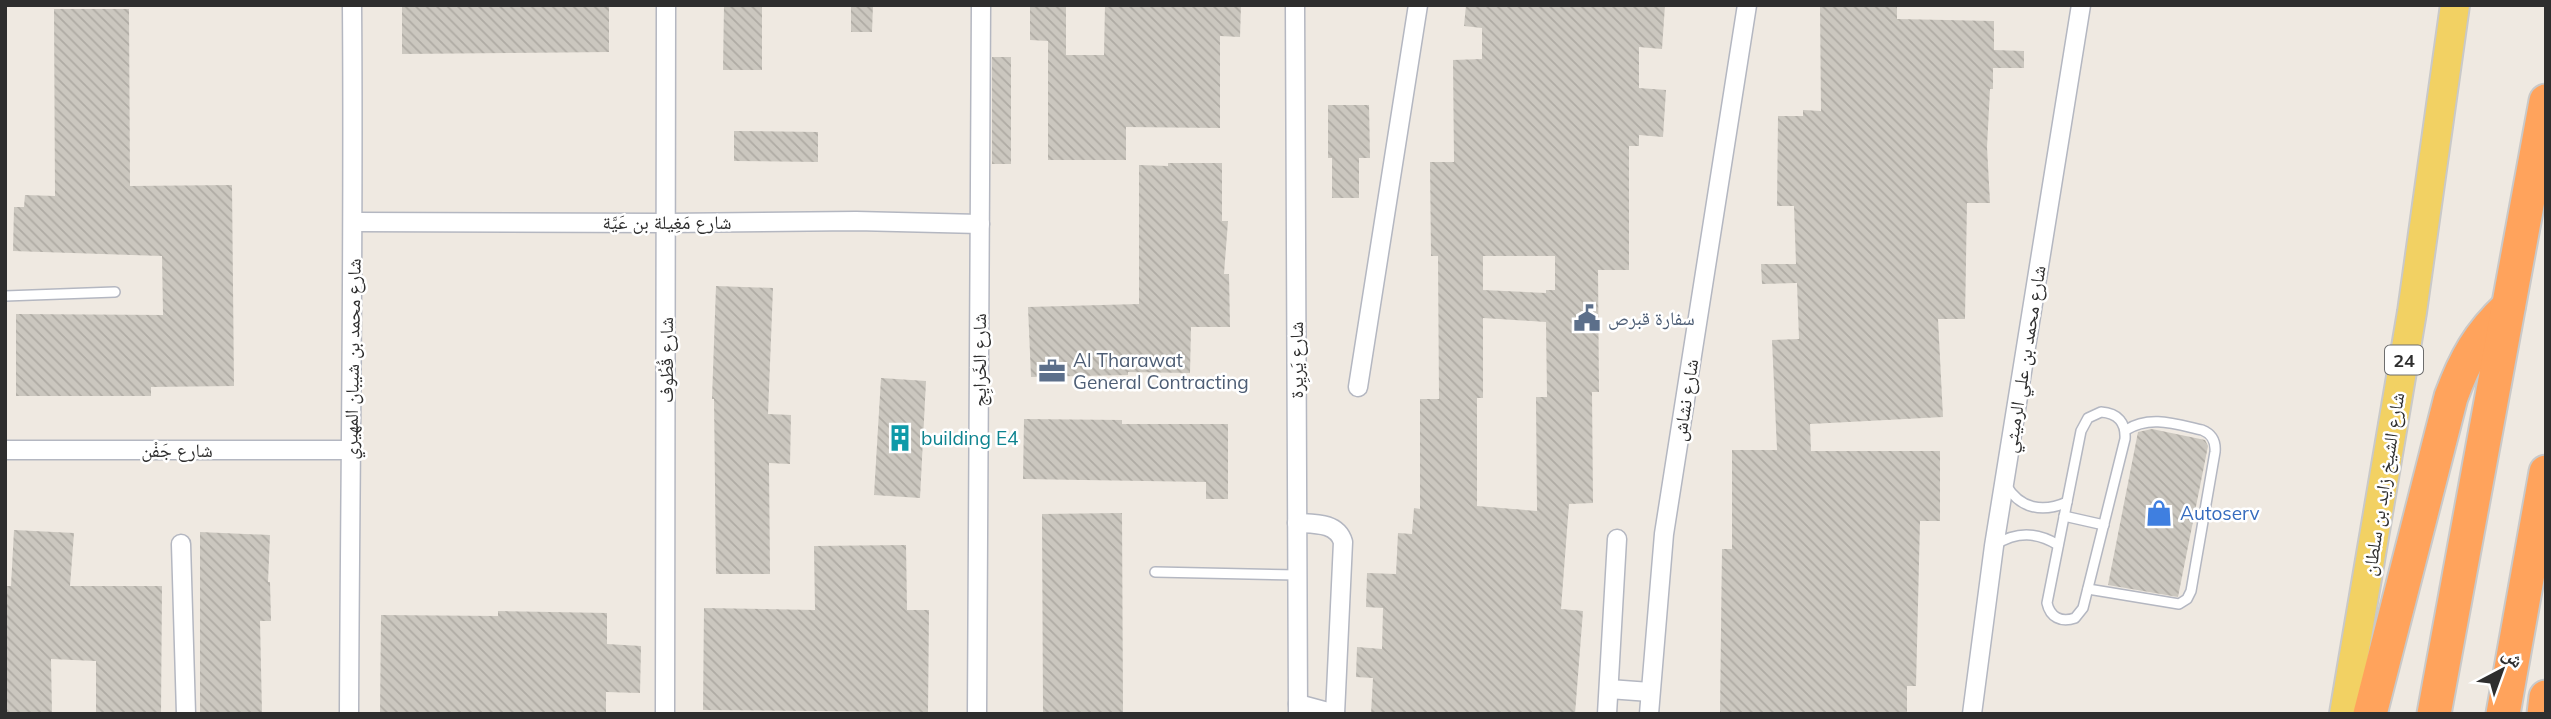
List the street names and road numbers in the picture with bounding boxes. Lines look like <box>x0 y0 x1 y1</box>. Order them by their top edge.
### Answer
street label: شارع مَغِيلة بن عَيَّة <box>603 210 731 234</box>
street label: شارع محمد بن شيبان المهيري <box>338 258 370 460</box>
street label: شارع محمد بن علي الرميثي <box>1997 264 2054 455</box>
street label: شارع الخَرايِج <box>967 313 994 407</box>
street label: شارع قُطُوف <box>654 317 678 403</box>
street label: شارع يَريِرة <box>1284 321 1311 399</box>
road number: 24 <box>2385 346 2423 374</box>
street label: شارع نشاش <box>1667 357 1703 443</box>
street label: شارع الشيخ زايد بن سلطان <box>2357 391 2410 578</box>
street label: شارع جَفْن <box>141 438 213 462</box>

